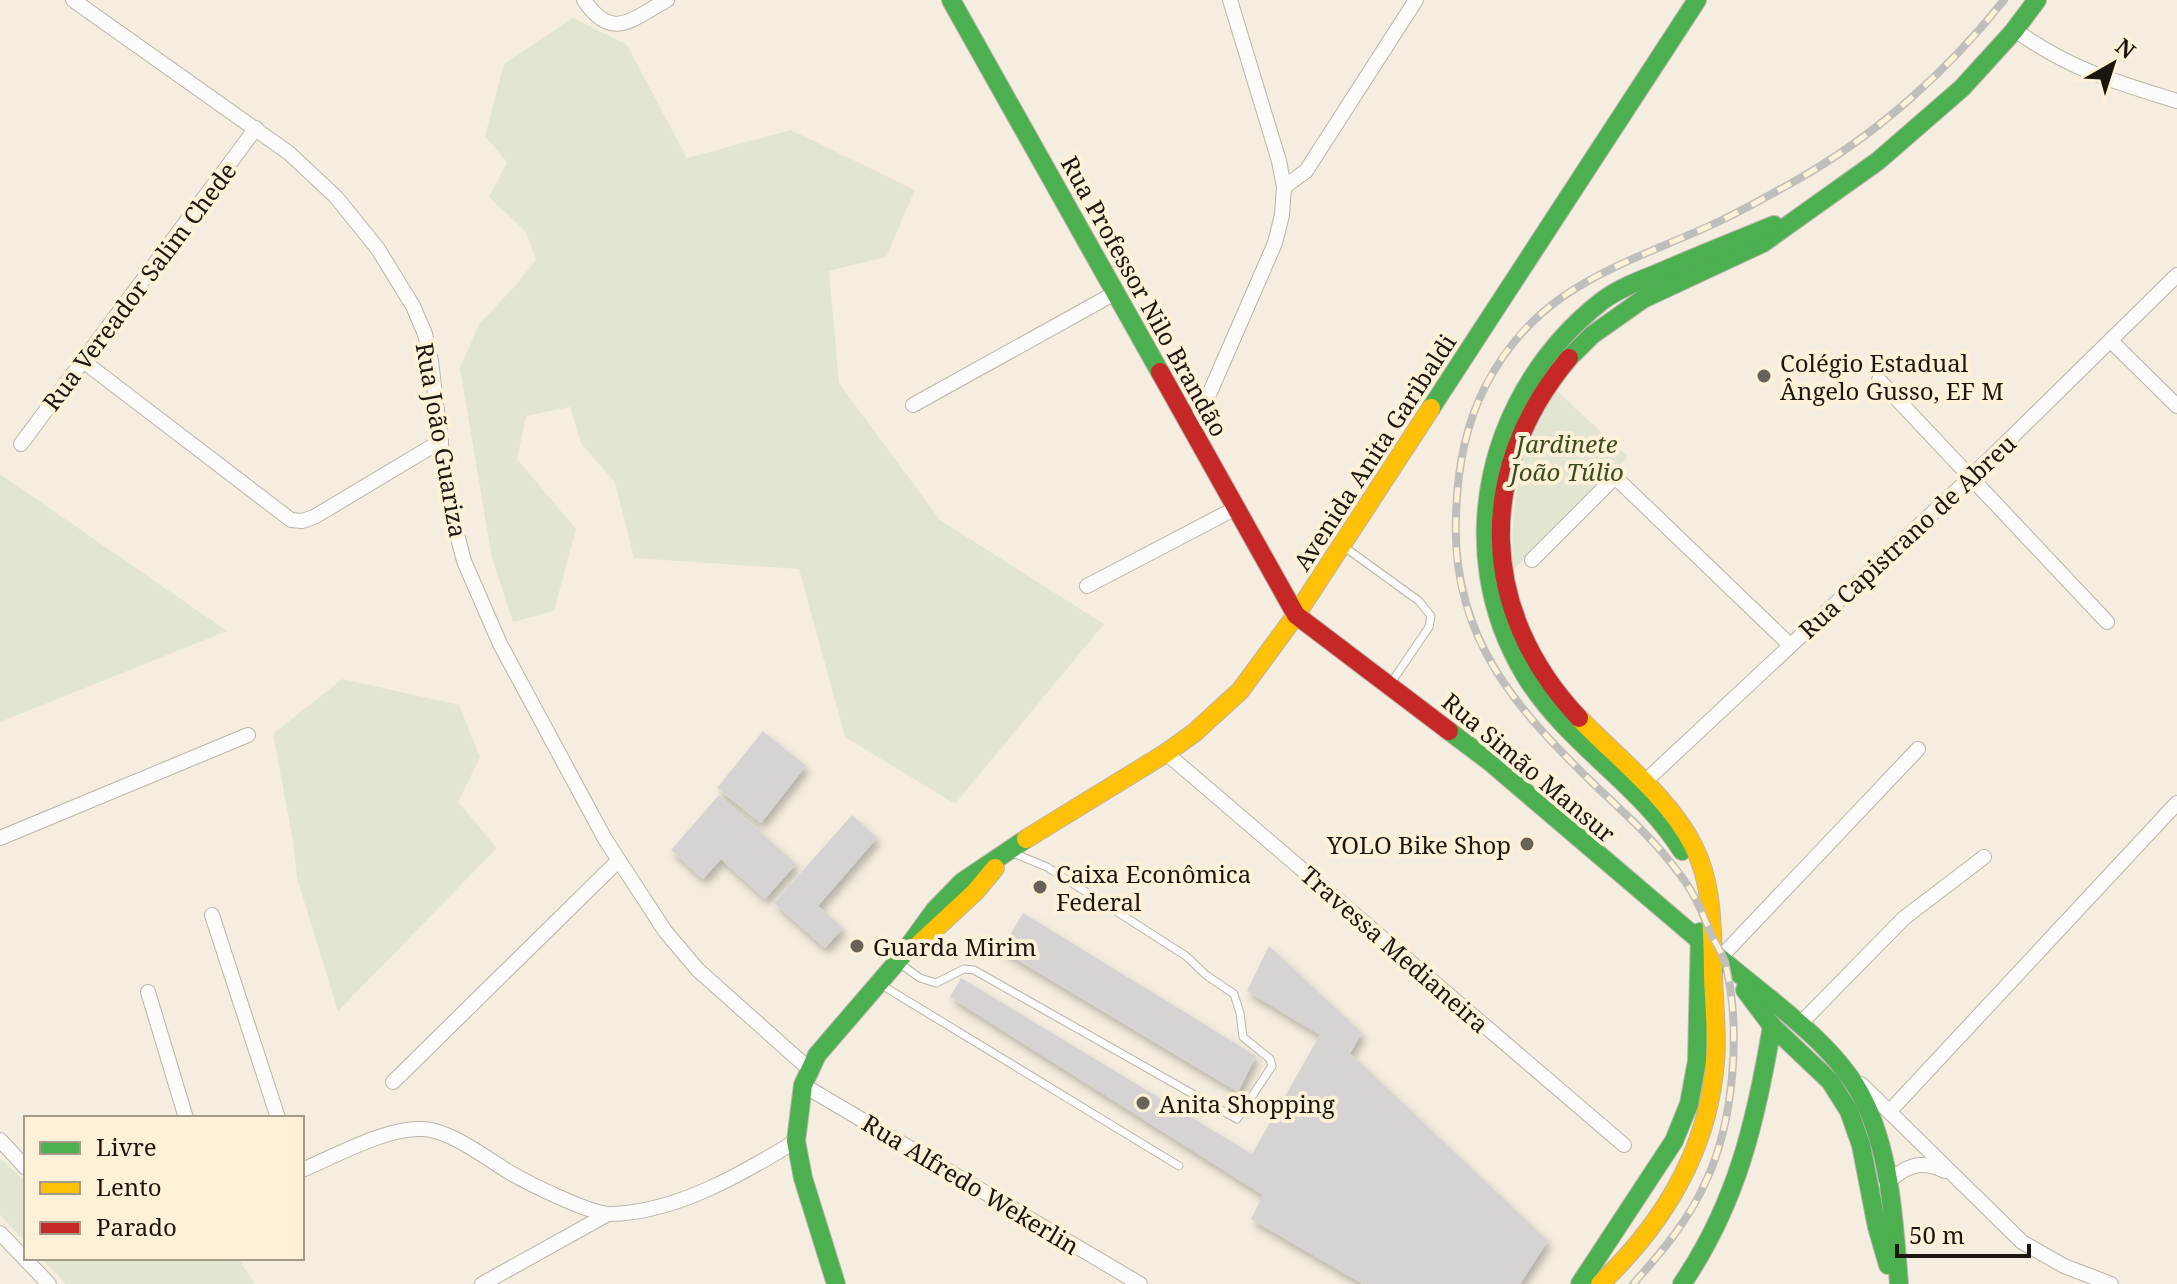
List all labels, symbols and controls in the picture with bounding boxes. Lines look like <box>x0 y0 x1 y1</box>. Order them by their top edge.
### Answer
north arrow <box>2073 24 2153 104</box>
text: N <box>2110 31 2142 65</box>
street label: Rua Professor Nilo Brandão <box>1054 150 1236 442</box>
street label: Rua Vereador Salim Chede <box>35 155 243 417</box>
street label: Avenida Anita Garibaldi <box>1285 327 1463 577</box>
street label: Rua João Guariza <box>409 340 475 540</box>
place label: Colégio Estadual Ângelo Gusso, EF M <box>1780 346 2004 407</box>
marker: Colégio Estadual Ângelo Gusso, EF M <box>1755 367 1773 385</box>
park label: Jardinete João Túlio <box>1506 427 1624 488</box>
street label: Rua Capistrano de Abreu <box>1791 427 2023 645</box>
street label: Rua Simão Mansur <box>1435 685 1623 849</box>
place label: YOLO Bike Shop <box>1326 828 1511 861</box>
marker: YOLO Bike Shop <box>1518 835 1536 853</box>
place label: Caixa Econômica Federal <box>1056 857 1251 918</box>
street label: Travessa Medianeira <box>1294 858 1496 1040</box>
marker: Caixa Econômica Federal <box>1031 878 1049 896</box>
place label: Guarda Mirim <box>873 930 1037 963</box>
marker: Guarda Mirim <box>848 937 866 955</box>
place label: Anita Shopping <box>1159 1087 1335 1120</box>
marker: Anita Shopping <box>1134 1094 1152 1112</box>
street label: Rua Alfredo Wekerlin <box>856 1106 1086 1262</box>
legend <box>24 1116 304 1260</box>
text: Livre <box>96 1130 157 1163</box>
text: Lento <box>96 1170 162 1203</box>
scale bar <box>1897 1208 2029 1258</box>
text: Parado <box>96 1210 177 1243</box>
text: 50 m <box>1909 1218 1965 1251</box>

